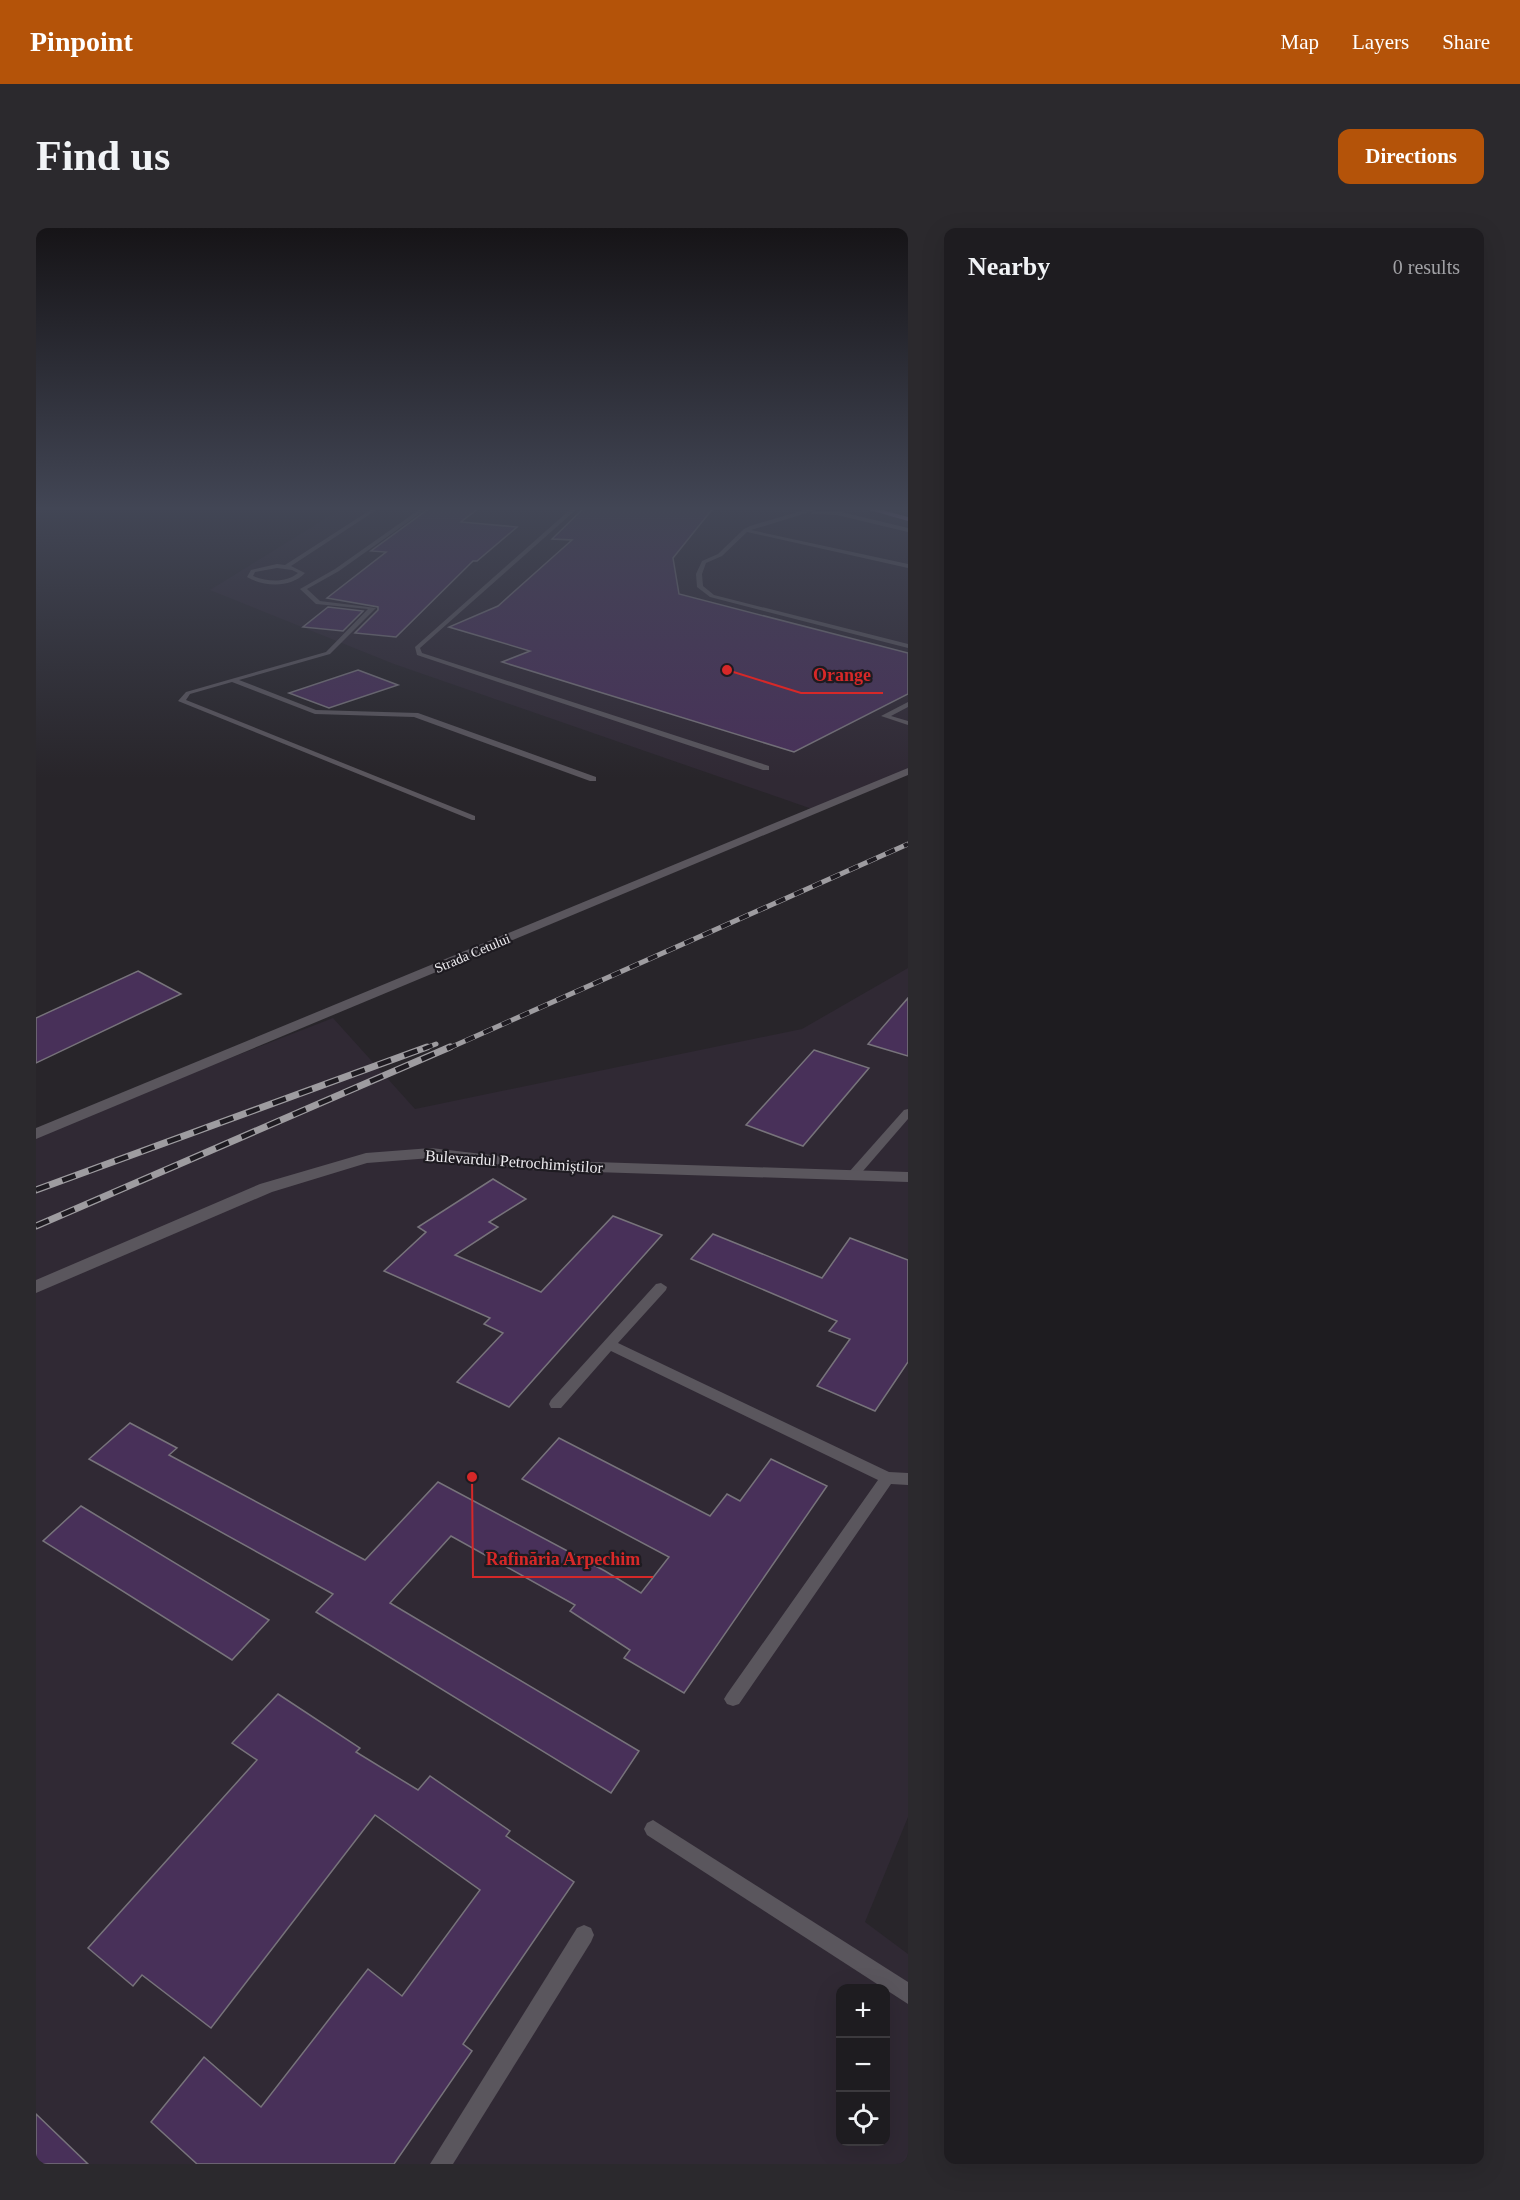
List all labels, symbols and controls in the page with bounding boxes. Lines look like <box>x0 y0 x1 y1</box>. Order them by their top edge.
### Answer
text: Pinpoint <box>30 26 133 57</box>
text: Map <box>1281 30 1319 54</box>
text: Layers <box>1352 30 1409 54</box>
text: Share <box>1442 30 1490 54</box>
button: Directions <box>1338 129 1484 184</box>
text: Find us <box>36 133 170 179</box>
text: Nearby <box>968 252 1050 281</box>
text: 0 results <box>1393 256 1460 278</box>
callout: Orange <box>801 657 883 693</box>
text: Orange <box>813 665 871 685</box>
street label: Strada Cetului <box>432 931 512 976</box>
street label: Bulevardul Petrochimiștilor <box>424 1147 604 1177</box>
callout: Rafinăria Arpechim <box>473 1541 653 1577</box>
text: Rafinăria Arpechim <box>486 1549 640 1569</box>
map controls <box>836 1984 890 2146</box>
button: + <box>836 1984 890 2038</box>
button: − <box>836 2038 890 2092</box>
button: locate <box>836 2092 890 2146</box>

